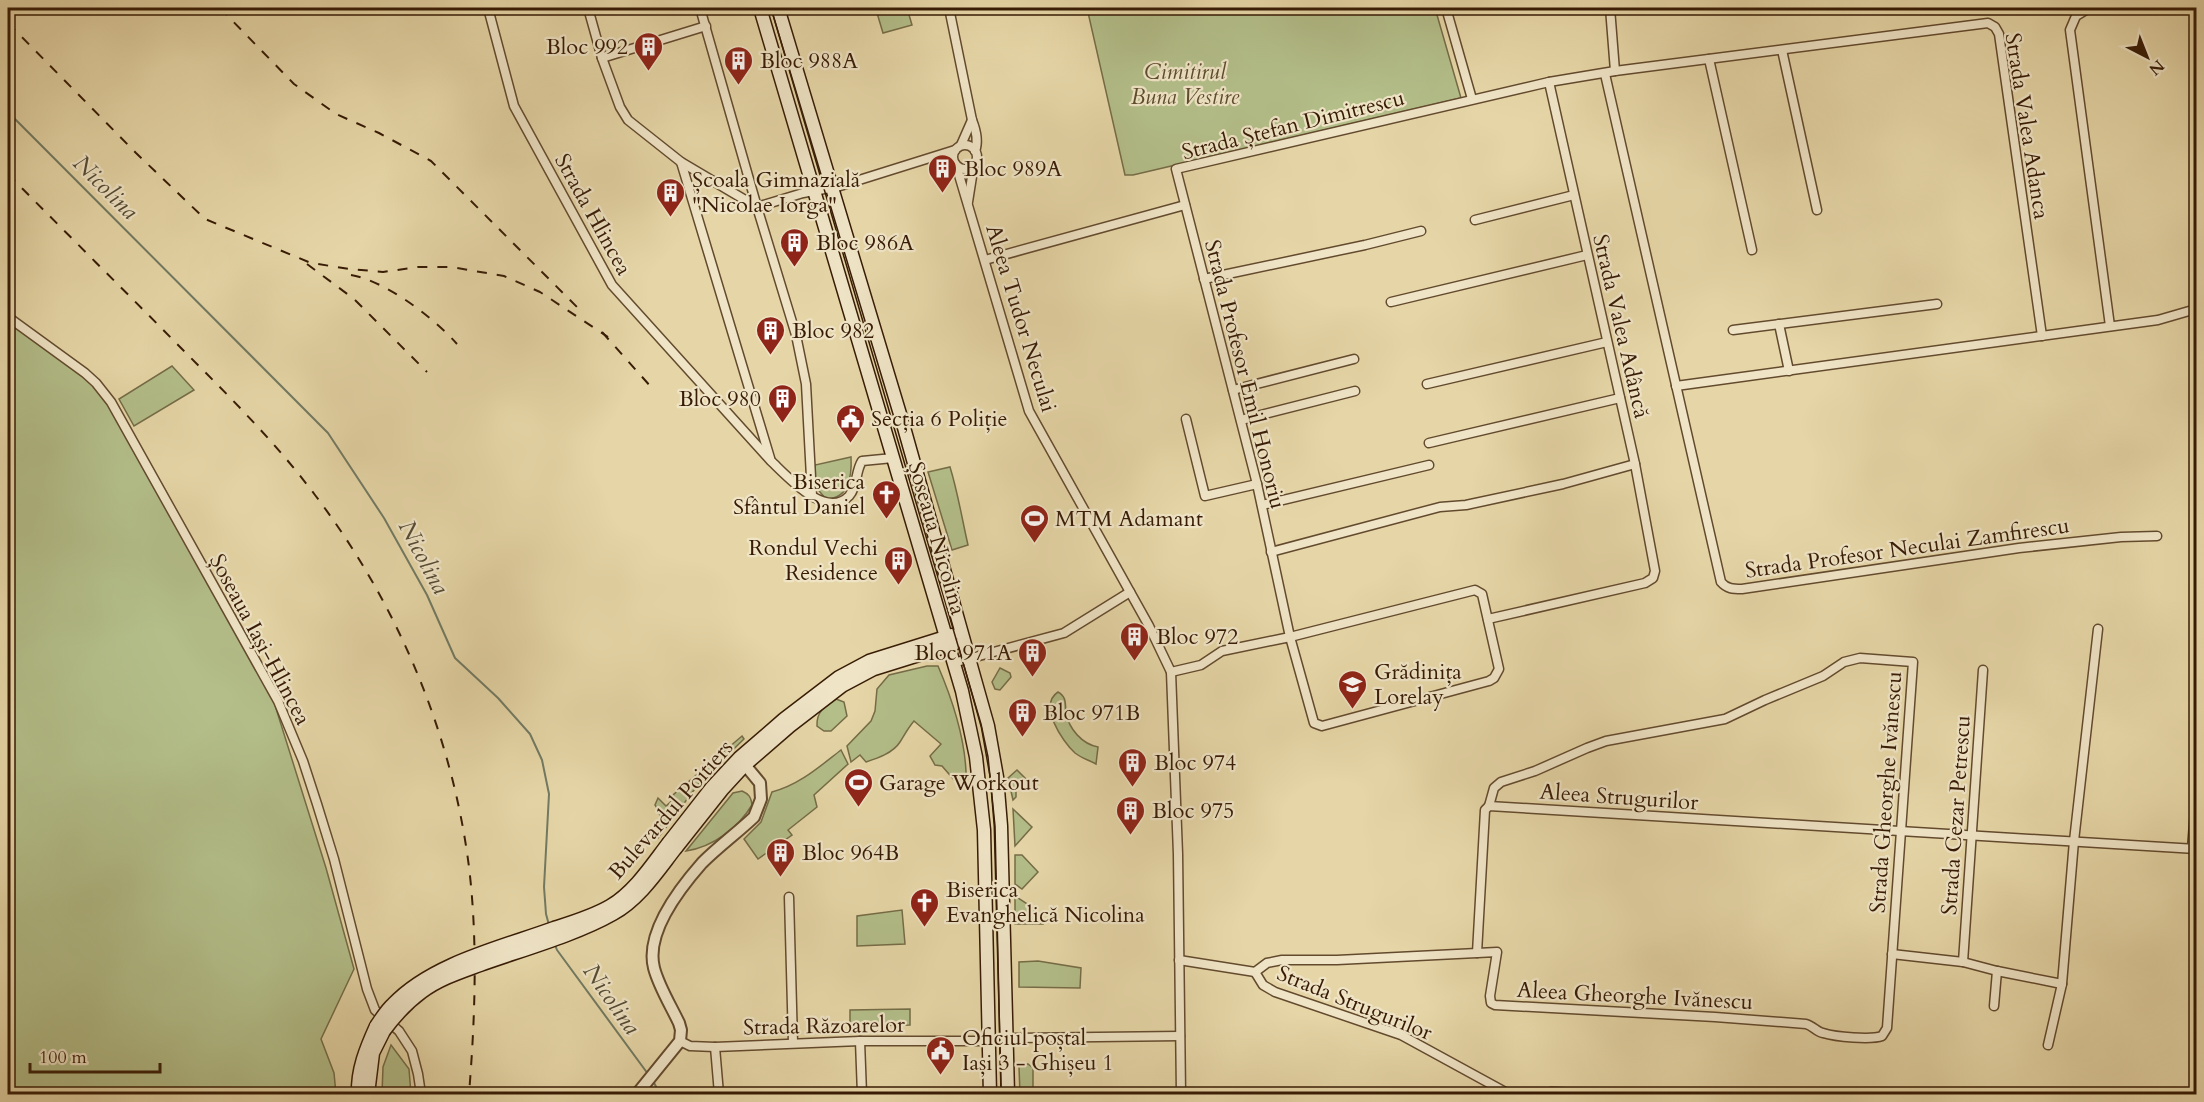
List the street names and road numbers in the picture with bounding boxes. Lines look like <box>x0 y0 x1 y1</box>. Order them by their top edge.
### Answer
street label: Strada Valea Adanca <box>1997 31 2057 222</box>
street label: Strada Ștefan Dimitrescu <box>1179 83 1408 167</box>
street label: Strada Hlincea <box>547 148 639 281</box>
street label: Aleea Tudor Neculai <box>978 221 1064 416</box>
street label: Strada Valea Adâncă <box>1585 231 1657 422</box>
street label: Strada Profesor Emil Honoriu <box>1197 237 1293 512</box>
street label: Șoseaua Nicolina <box>901 458 973 619</box>
street label: Strada Profesor Neculai Zamfirescu <box>1743 510 2071 586</box>
street label: Șoseaua Iași-Hlincea <box>202 549 318 731</box>
street label: Strada Gheorghe Ivănescu <box>1863 670 1909 914</box>
street label: Strada Cezar Petrescu <box>1934 714 1978 916</box>
street label: Bulevardul Poitiers <box>602 733 740 886</box>
street label: Aleea Strugurilor <box>1539 776 1700 818</box>
street label: Strada Strugurilor <box>1273 958 1438 1048</box>
street label: Aleea Gheorghe Ivănescu <box>1516 975 1754 1017</box>
street label: Strada Răzoarelor <box>743 1010 906 1042</box>

